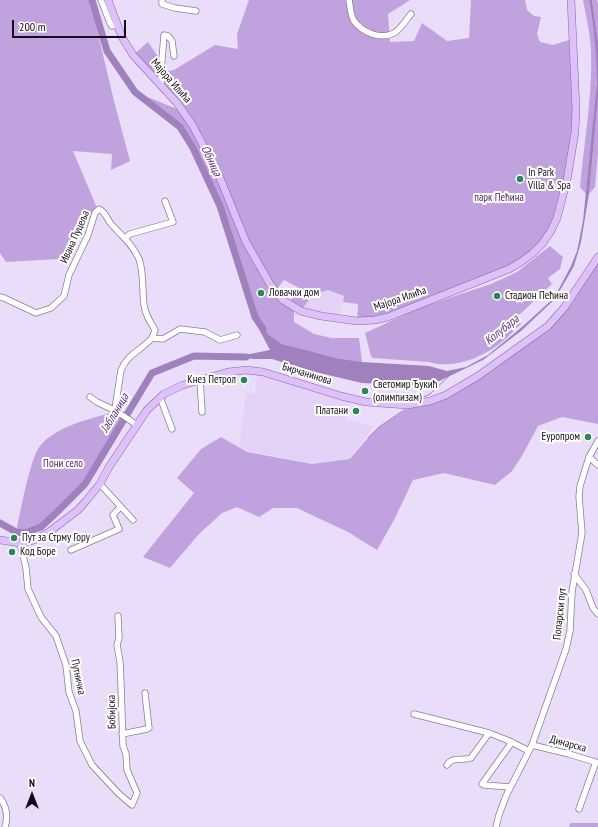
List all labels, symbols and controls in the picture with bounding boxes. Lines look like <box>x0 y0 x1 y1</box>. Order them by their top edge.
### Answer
scale bar <box>14 12 128 38</box>
text: 200 m <box>19 19 46 34</box>
street label: Мајора Илића <box>148 56 194 106</box>
water label: Обница <box>198 143 224 179</box>
place label: In Park Villa & Spa <box>528 166 571 192</box>
marker: In Park Villa & Spa <box>515 174 525 184</box>
park label: парк Пећина <box>474 191 524 205</box>
street label: Ивана Пуцеља <box>57 209 93 265</box>
street label: Мајора Илића <box>372 284 428 314</box>
place label: Ловачки дом <box>269 286 319 300</box>
marker: Ловачки дом <box>256 288 266 298</box>
place label: Стадион Пећина <box>505 289 568 303</box>
marker: Стадион Пећина <box>492 291 502 301</box>
water label: Колубара <box>482 312 522 348</box>
street label: Бирчанинова <box>281 360 333 388</box>
place label: Кнез Петрол <box>187 373 236 387</box>
marker: Кнез Петрол <box>239 375 249 385</box>
place label: Светомир Ђукић (олимпизам) <box>373 378 437 404</box>
marker: Светомир Ђукић (олимпизам) <box>360 386 370 396</box>
water label: Јабланица <box>98 391 132 435</box>
place label: Платани <box>316 404 348 418</box>
marker: Платани <box>351 406 361 416</box>
place label: Еуропром <box>542 430 580 444</box>
marker: Еуропром <box>583 432 593 442</box>
park label: Пони село <box>43 457 83 471</box>
place label: Пут за Стрму Гору <box>22 531 90 545</box>
marker: Пут за Стрму Гору <box>9 533 19 543</box>
place label: Код Боре <box>20 545 56 559</box>
marker: Код Боре <box>7 547 17 557</box>
street label: Попарски пут <box>551 587 569 641</box>
street label: Путничка <box>68 658 88 696</box>
street label: Бобијска <box>105 695 119 729</box>
street label: Динарска <box>548 733 588 755</box>
north arrow <box>12 775 52 815</box>
text: N <box>29 776 35 790</box>

